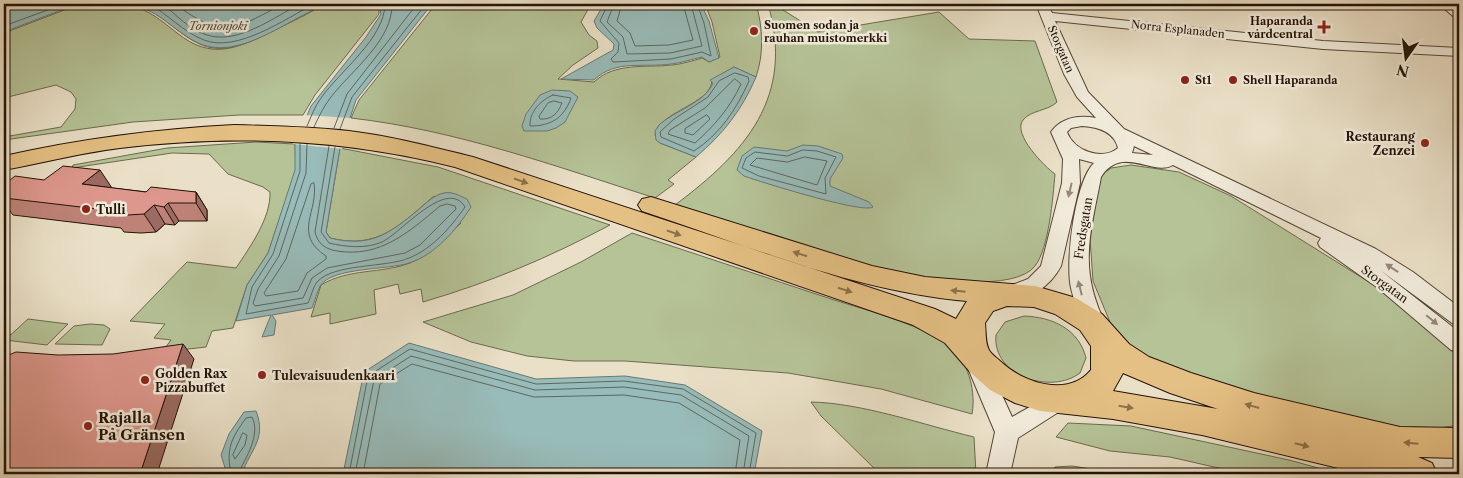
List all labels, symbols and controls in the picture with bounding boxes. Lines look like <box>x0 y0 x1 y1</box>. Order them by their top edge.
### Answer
place label: Haparanda vårdcentral <box>1246 14 1314 41</box>
street label: Norra Esplanaden <box>1131 17 1226 41</box>
place label: Suomen sodan ja rauhan muistomerkki <box>764 18 887 45</box>
water label: Tornionjoki <box>189 19 248 33</box>
marker: Haparanda vårdcentral <box>1317 20 1331 34</box>
street label: Storgatan <box>1045 23 1077 75</box>
marker: Suomen sodan ja rauhan muistomerkki <box>748 25 760 37</box>
north arrow <box>1380 32 1430 82</box>
text: N <box>1395 60 1411 81</box>
place label: St1 <box>1195 73 1211 87</box>
place label: Shell Haparanda <box>1243 73 1338 87</box>
marker: St1 <box>1179 74 1191 86</box>
marker: Shell Haparanda <box>1227 74 1239 86</box>
place label: Restaurang Zenzei <box>1346 129 1416 158</box>
marker: Restaurang Zenzei <box>1419 137 1431 149</box>
one-way arrow <box>513 177 528 185</box>
one-way arrow <box>1066 182 1074 197</box>
street label: Fredsgatan <box>1071 195 1095 260</box>
place label: Tulli <box>96 202 126 217</box>
marker: Tulli <box>80 203 92 215</box>
one-way arrow <box>667 229 682 237</box>
one-way arrow <box>792 249 807 257</box>
street label: Storgatan <box>1359 262 1412 306</box>
one-way arrow <box>1385 263 1399 273</box>
one-way arrow <box>1076 280 1084 295</box>
one-way arrow <box>838 286 853 294</box>
one-way arrow <box>949 287 965 295</box>
one-way arrow <box>1425 314 1438 325</box>
place label: Golden Rax Pizzabuffet <box>155 366 228 395</box>
place label: Tulevaisuudenkaari <box>272 368 396 383</box>
marker: Tulevaisuudenkaari <box>256 369 268 381</box>
marker: Golden Rax Pizzabuffet <box>139 374 151 386</box>
one-way arrow <box>1245 402 1260 410</box>
one-way arrow <box>1118 403 1134 411</box>
place label: Rajalla På Gränsen <box>98 408 186 444</box>
marker: Rajalla På Gränsen <box>82 420 94 432</box>
one-way arrow <box>1402 439 1418 447</box>
one-way arrow <box>1294 441 1309 449</box>

